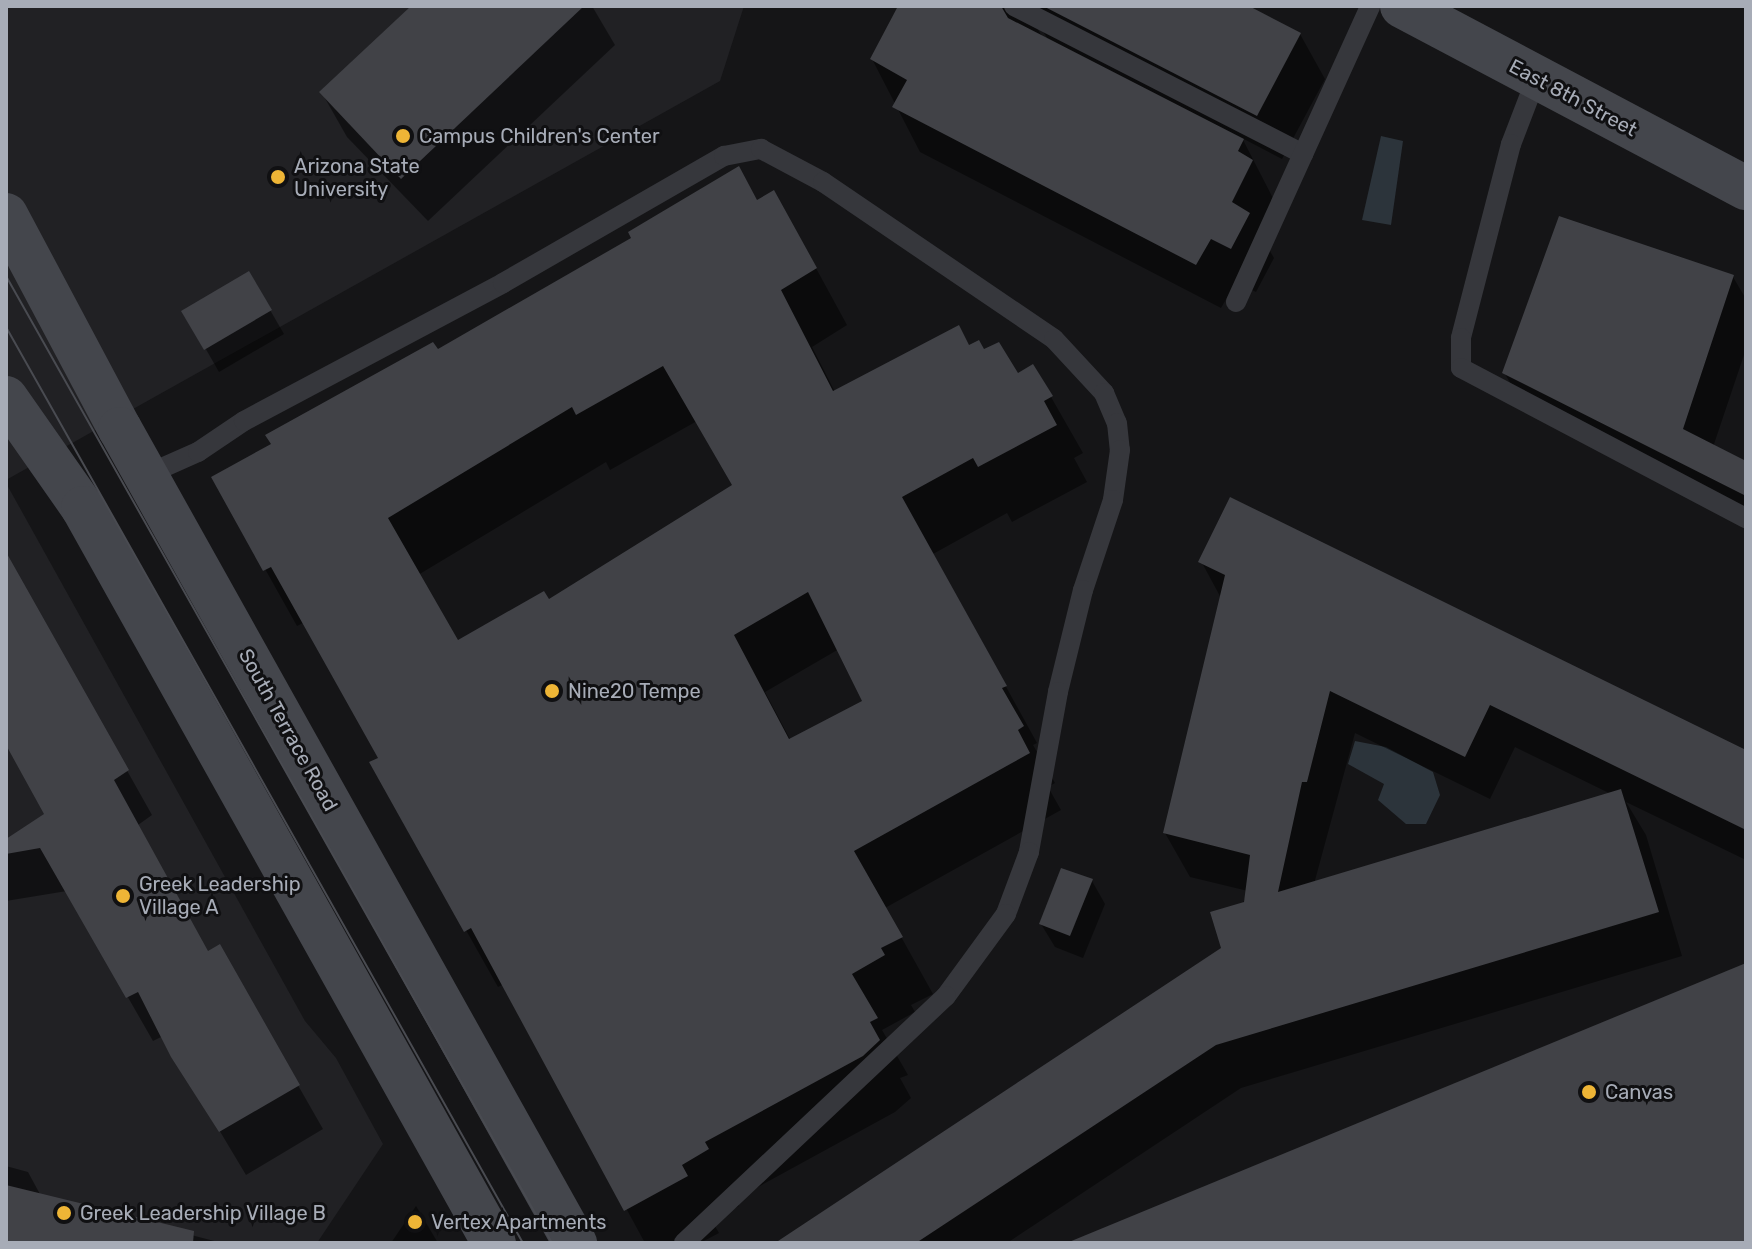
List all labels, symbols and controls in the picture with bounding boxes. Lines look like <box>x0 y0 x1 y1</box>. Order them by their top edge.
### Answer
street label: East 8th Street <box>1505 54 1641 142</box>
place label: Campus Children's Center <box>419 124 660 148</box>
marker: Campus Children's Center <box>394 127 412 145</box>
place label: Arizona State University <box>294 154 420 201</box>
marker: Arizona State University <box>269 168 287 186</box>
street label: South Terrace Road <box>233 644 343 816</box>
place label: Nine20 Tempe <box>568 679 701 703</box>
marker: Nine20 Tempe <box>543 682 561 700</box>
place label: Greek Leadership Village A <box>139 872 301 919</box>
marker: Greek Leadership Village A <box>114 887 132 905</box>
place label: Canvas <box>1605 1080 1673 1104</box>
marker: Canvas <box>1580 1083 1598 1101</box>
place label: Greek Leadership Village B <box>80 1201 327 1225</box>
marker: Greek Leadership Village B <box>55 1204 73 1222</box>
place label: Vertex Apartments <box>431 1210 607 1234</box>
marker: Vertex Apartments <box>406 1213 424 1231</box>

